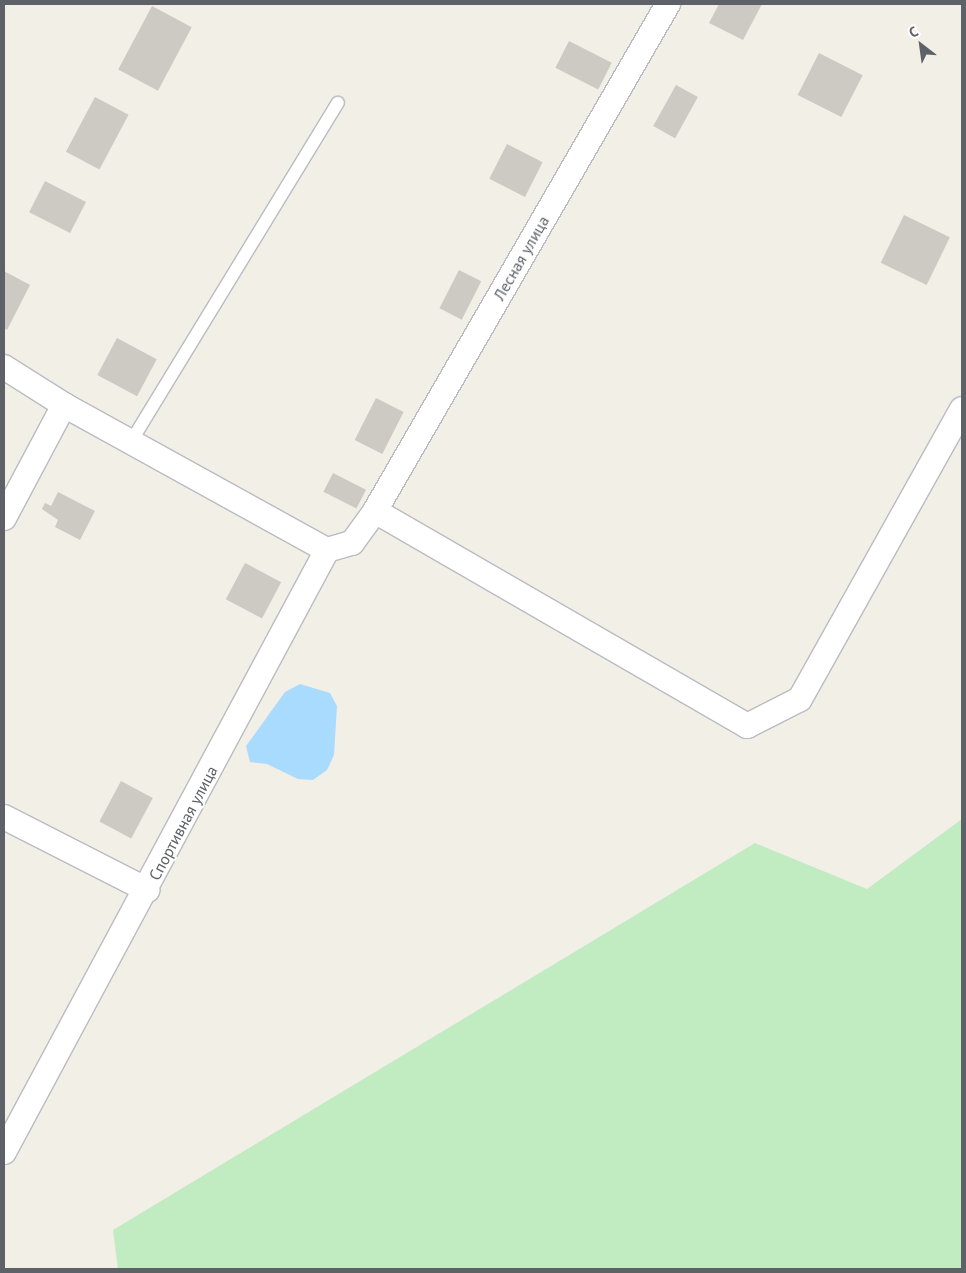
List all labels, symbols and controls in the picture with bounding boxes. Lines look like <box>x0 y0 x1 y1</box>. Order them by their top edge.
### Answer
north arrow <box>896 20 946 70</box>
text: С <box>906 22 921 42</box>
street label: Лесная улица <box>489 212 553 304</box>
street label: Спортивная улица <box>145 762 221 884</box>

